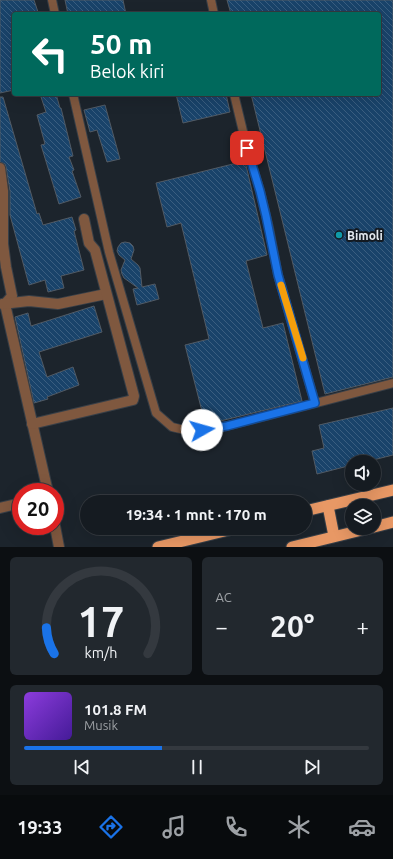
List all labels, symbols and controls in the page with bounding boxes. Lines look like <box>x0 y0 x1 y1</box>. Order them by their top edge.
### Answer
icon: left <box>24 28 76 80</box>
text: 50 m <box>90 28 152 59</box>
text: Belok kiri <box>90 61 164 81</box>
pin <box>230 131 264 165</box>
icon: arrive <box>236 137 258 159</box>
place label: Bimoli <box>347 229 383 242</box>
marker: Bimoli <box>334 230 344 240</box>
position arrow <box>181 409 223 451</box>
map controls <box>345 455 381 535</box>
button: sound <box>345 455 381 491</box>
speed limit sign: 20 <box>12 483 64 535</box>
button: layers <box>345 499 381 535</box>
text: 19:34 · 1 mnt · 170 m <box>125 506 267 523</box>
text: AC <box>216 590 232 604</box>
text: 17 <box>77 598 124 645</box>
text: 20° <box>270 609 314 643</box>
text: − <box>216 614 228 639</box>
text: + <box>357 614 369 639</box>
text: km/h <box>84 645 117 661</box>
text: 101.8 FM <box>84 701 147 718</box>
text: Musik <box>84 718 118 732</box>
icon: previous <box>71 756 93 778</box>
icon: pause <box>186 756 208 778</box>
icon: next <box>301 756 323 778</box>
icon: directions <box>97 813 125 841</box>
icon: music <box>160 813 188 841</box>
icon: phone <box>222 813 250 841</box>
icon: climate <box>285 813 313 841</box>
icon: car <box>348 813 376 841</box>
text: 19:33 <box>17 817 62 837</box>

